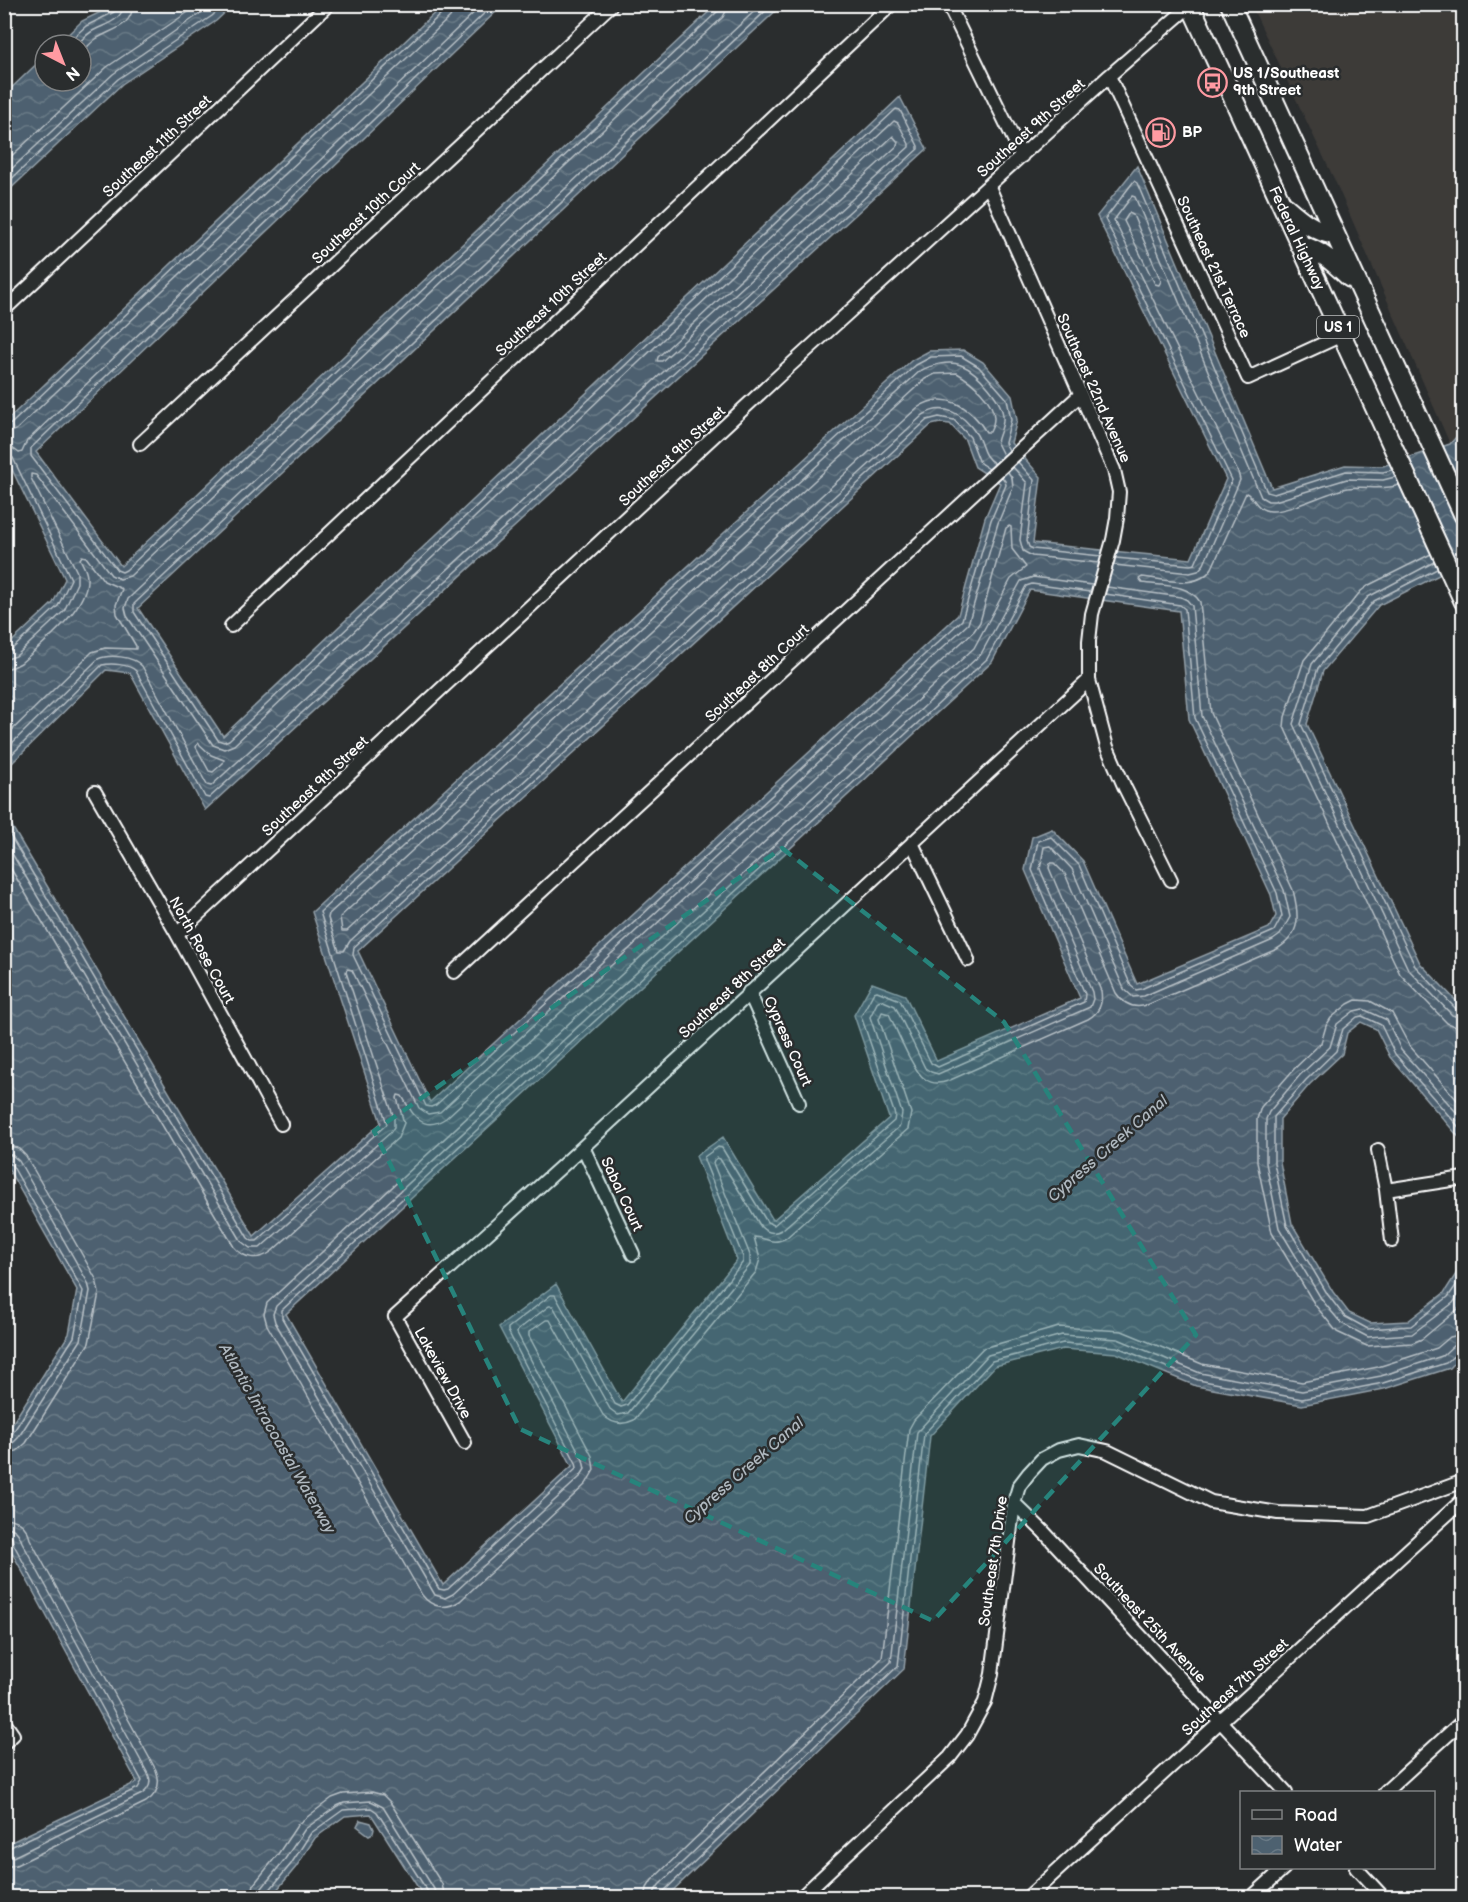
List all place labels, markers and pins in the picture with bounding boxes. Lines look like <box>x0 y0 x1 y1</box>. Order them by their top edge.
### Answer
place label: US 1/Southeast 9th Street <box>1233 64 1339 100</box>
bus stop icon: US 1/Southeast 9th Street <box>1196 66 1228 98</box>
fuel station icon: BP <box>1145 116 1177 148</box>
place label: BP <box>1182 123 1203 142</box>

